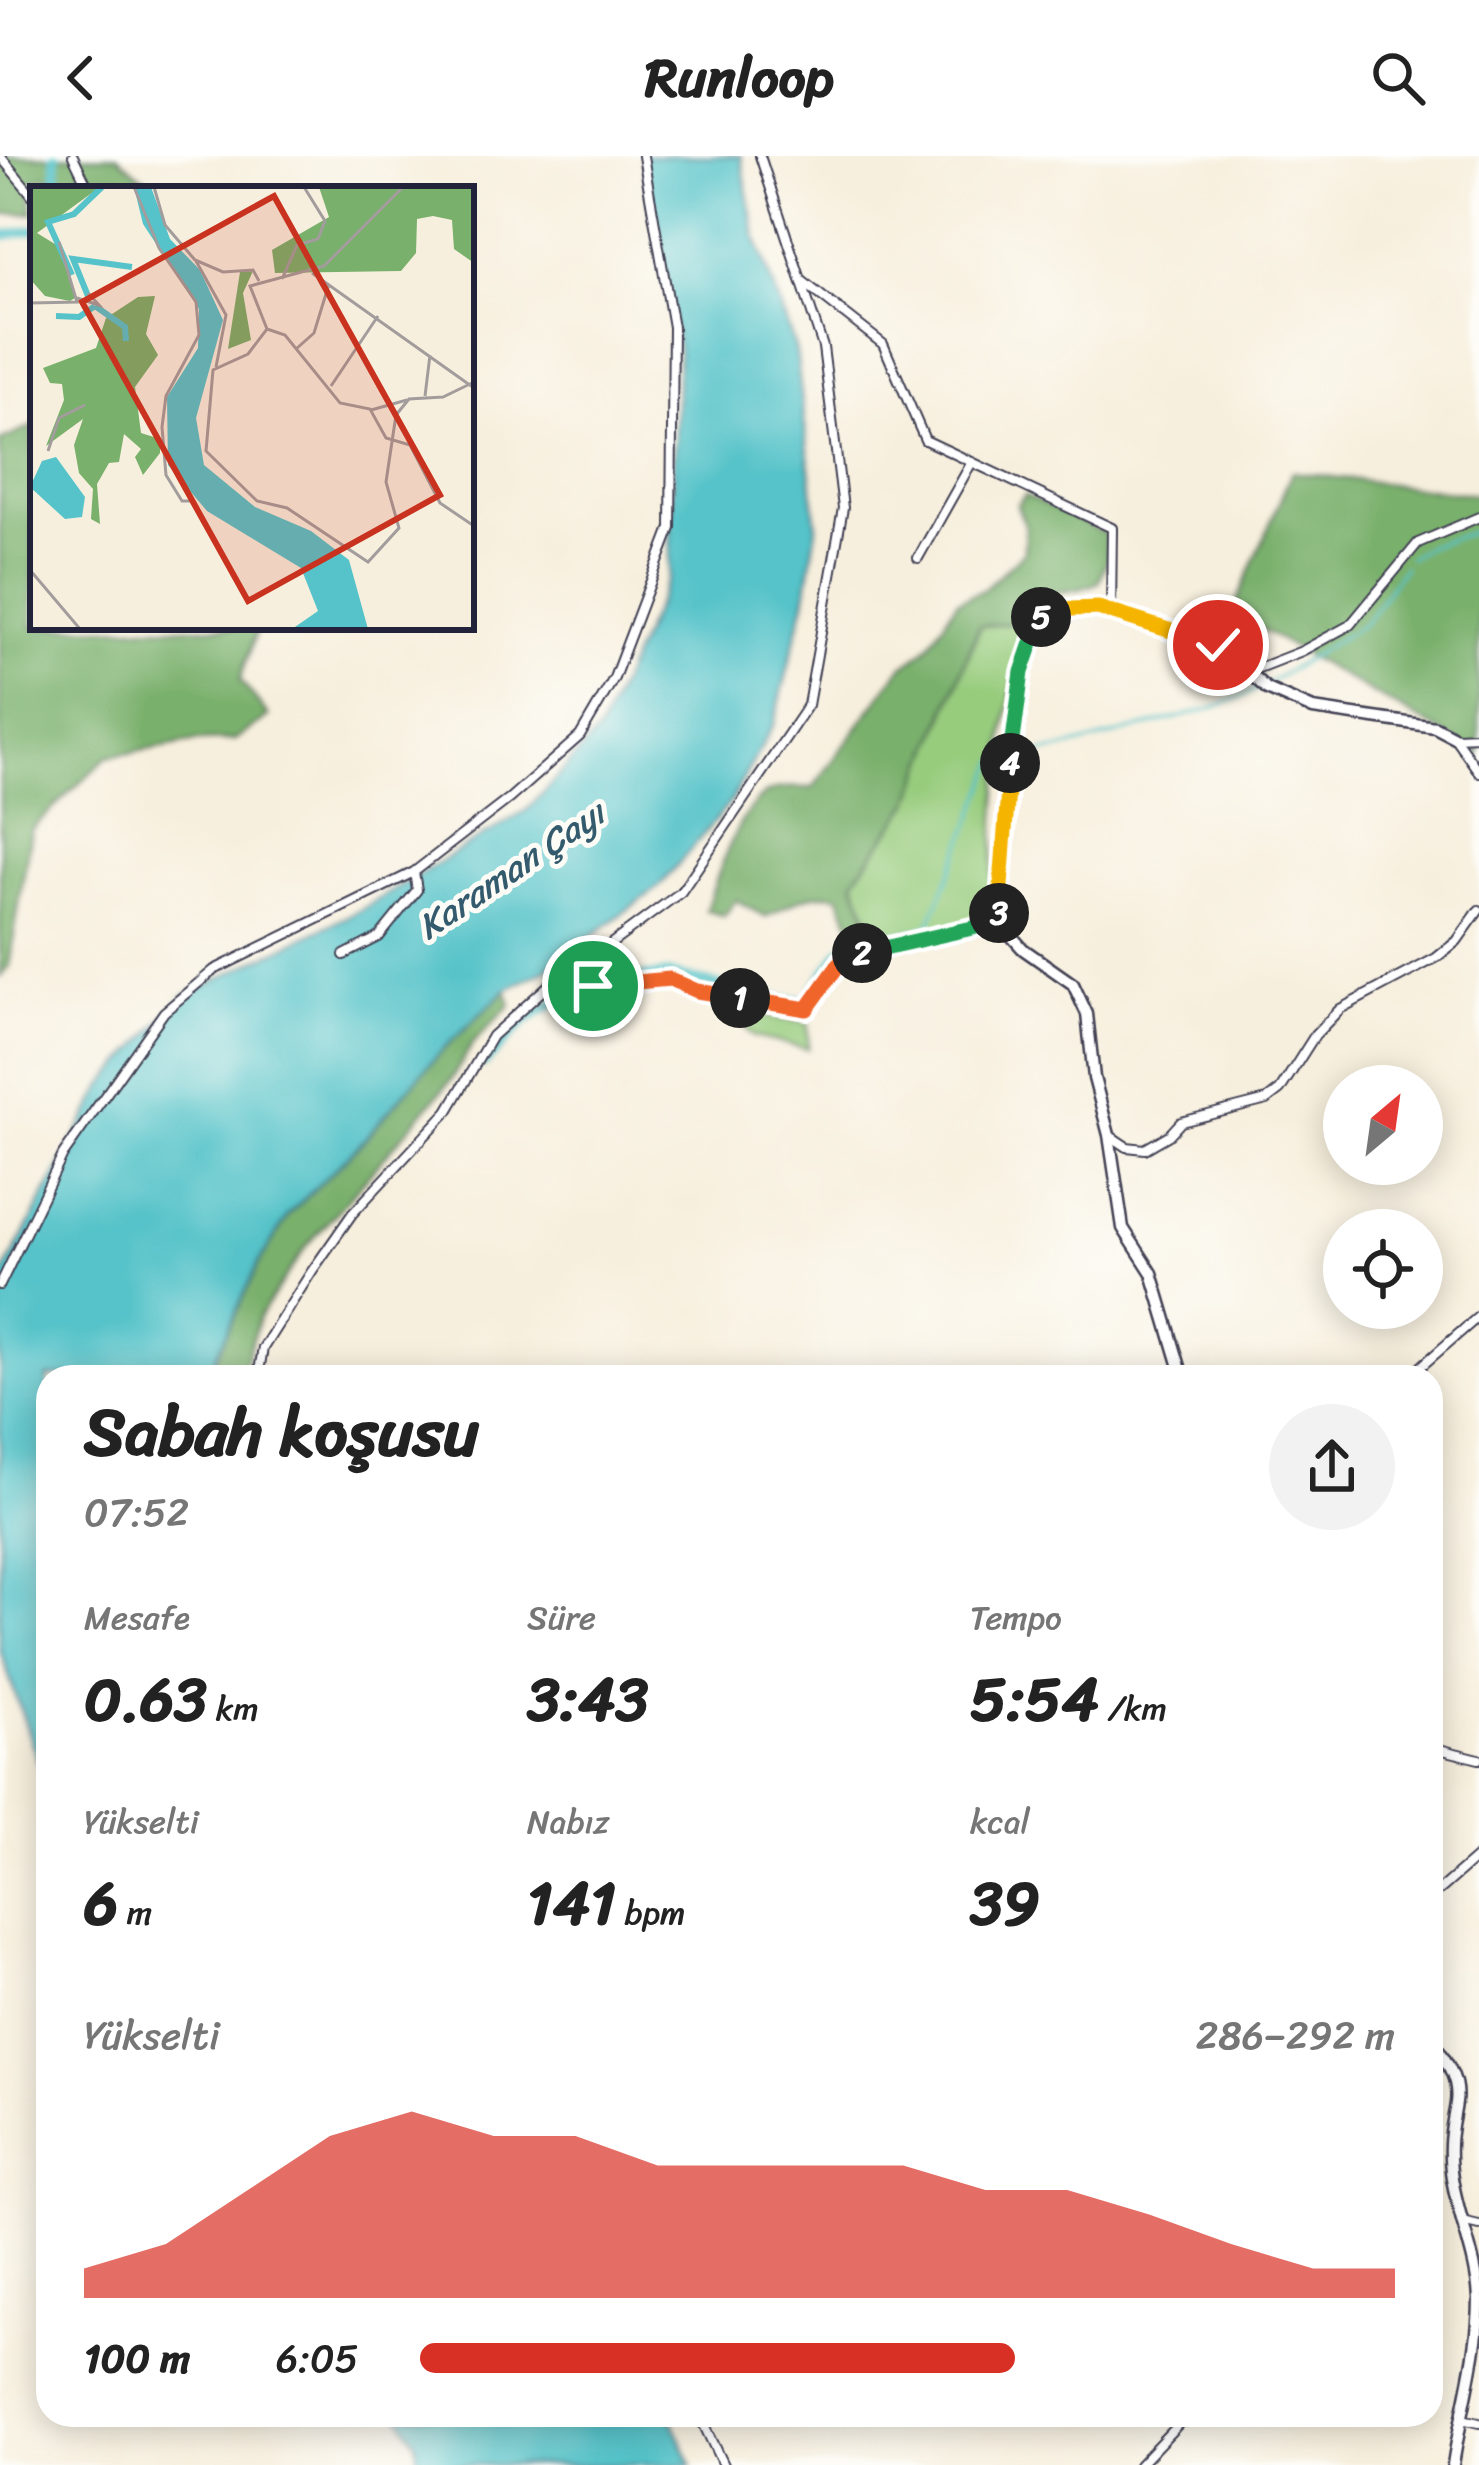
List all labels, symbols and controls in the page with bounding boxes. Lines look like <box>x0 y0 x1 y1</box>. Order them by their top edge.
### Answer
text: Runloop <box>645 30 834 126</box>
icon: back <box>48 45 114 111</box>
icon: search <box>1365 45 1431 111</box>
inset map <box>30 186 474 630</box>
pin: 5 <box>1011 587 1071 647</box>
text: 5 <box>1031 588 1051 646</box>
pin <box>1167 594 1269 696</box>
icon: check <box>1185 612 1251 678</box>
pin: 4 <box>980 733 1040 793</box>
text: 4 <box>1000 734 1020 792</box>
water label: Karaman Çayı <box>403 781 621 957</box>
pin: 3 <box>969 883 1029 943</box>
text: 3 <box>990 884 1008 942</box>
pin: 2 <box>832 923 892 983</box>
text: 2 <box>852 924 872 982</box>
pin <box>542 935 644 1037</box>
icon: arrive <box>560 953 626 1019</box>
pin: 1 <box>710 968 770 1028</box>
text: 1 <box>733 969 747 1027</box>
north arrow <box>1323 1065 1443 1185</box>
map controls <box>1323 1065 1443 1329</box>
button: locate <box>1323 1209 1443 1329</box>
text: Sabah koşusu <box>84 1374 479 1491</box>
button: share <box>1269 1404 1395 1530</box>
text: 07:52 <box>84 1478 189 1547</box>
text: Mesafe <box>84 1589 190 1647</box>
text: Süre <box>527 1589 596 1647</box>
text: Tempo <box>970 1589 1062 1647</box>
text: 0.63 <box>84 1647 207 1753</box>
text: 3:43 <box>527 1647 649 1753</box>
text: 5:54 <box>970 1647 1099 1753</box>
text: km <box>207 1680 259 1738</box>
text: /km <box>1099 1680 1167 1738</box>
text: Yükselti <box>84 1793 199 1851</box>
text: Nabız <box>527 1793 609 1851</box>
text: kcal <box>970 1793 1030 1851</box>
text: 6 <box>84 1851 118 1957</box>
text: 141 <box>527 1851 616 1957</box>
text: 39 <box>970 1851 1040 1957</box>
text: m <box>118 1884 152 1942</box>
text: bpm <box>616 1884 685 1942</box>
text: Yükselti <box>84 2001 220 2070</box>
text: 286–292 m <box>1196 2001 1395 2070</box>
text: 100 m <box>84 2324 190 2393</box>
text: 6:05 <box>276 2324 358 2393</box>

